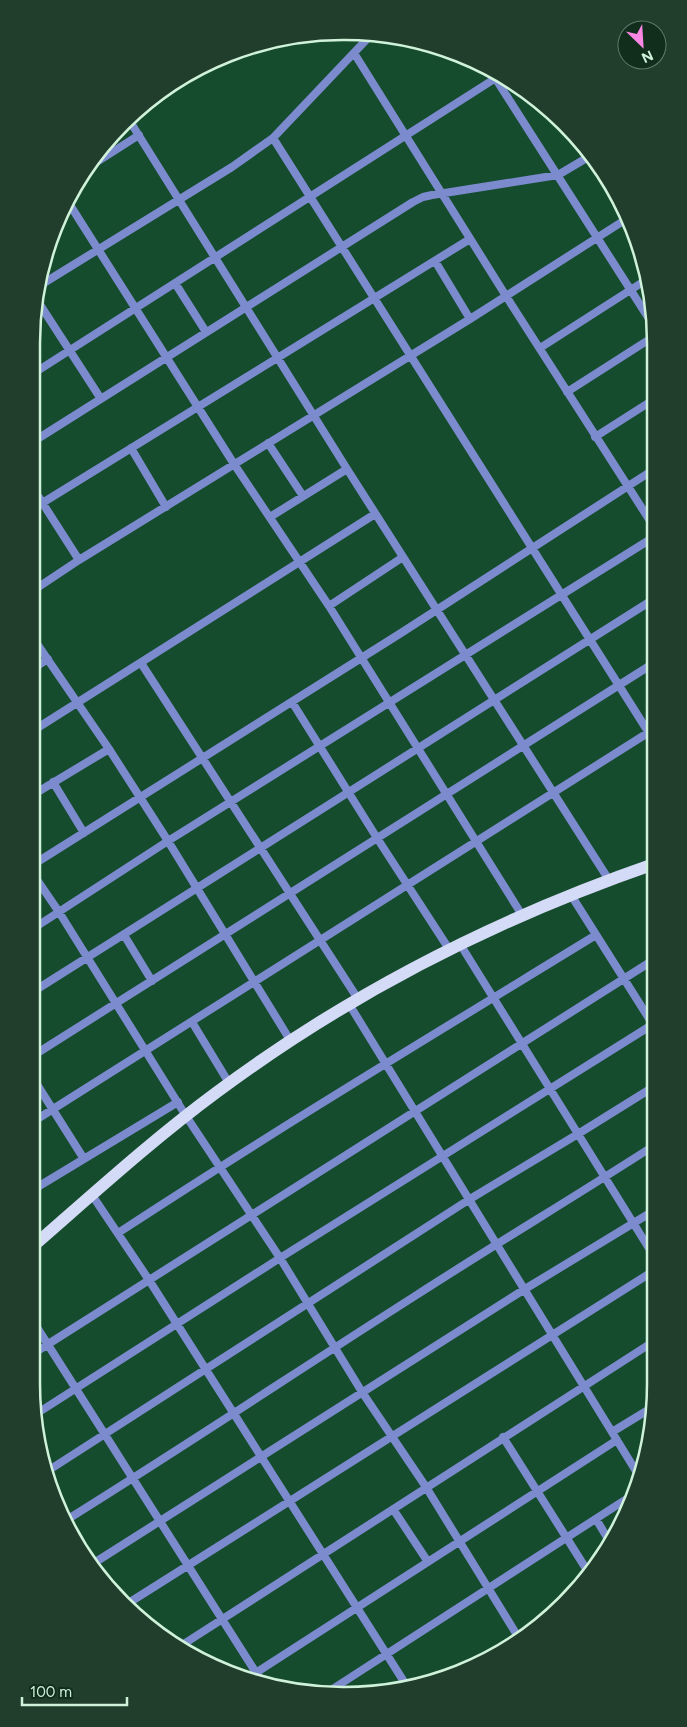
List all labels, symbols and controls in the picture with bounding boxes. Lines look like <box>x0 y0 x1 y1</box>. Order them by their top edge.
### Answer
north arrow <box>617 20 667 70</box>
text: N <box>639 46 656 66</box>
scale bar <box>22 1674 128 1706</box>
text: 100 m <box>30 1683 72 1701</box>

